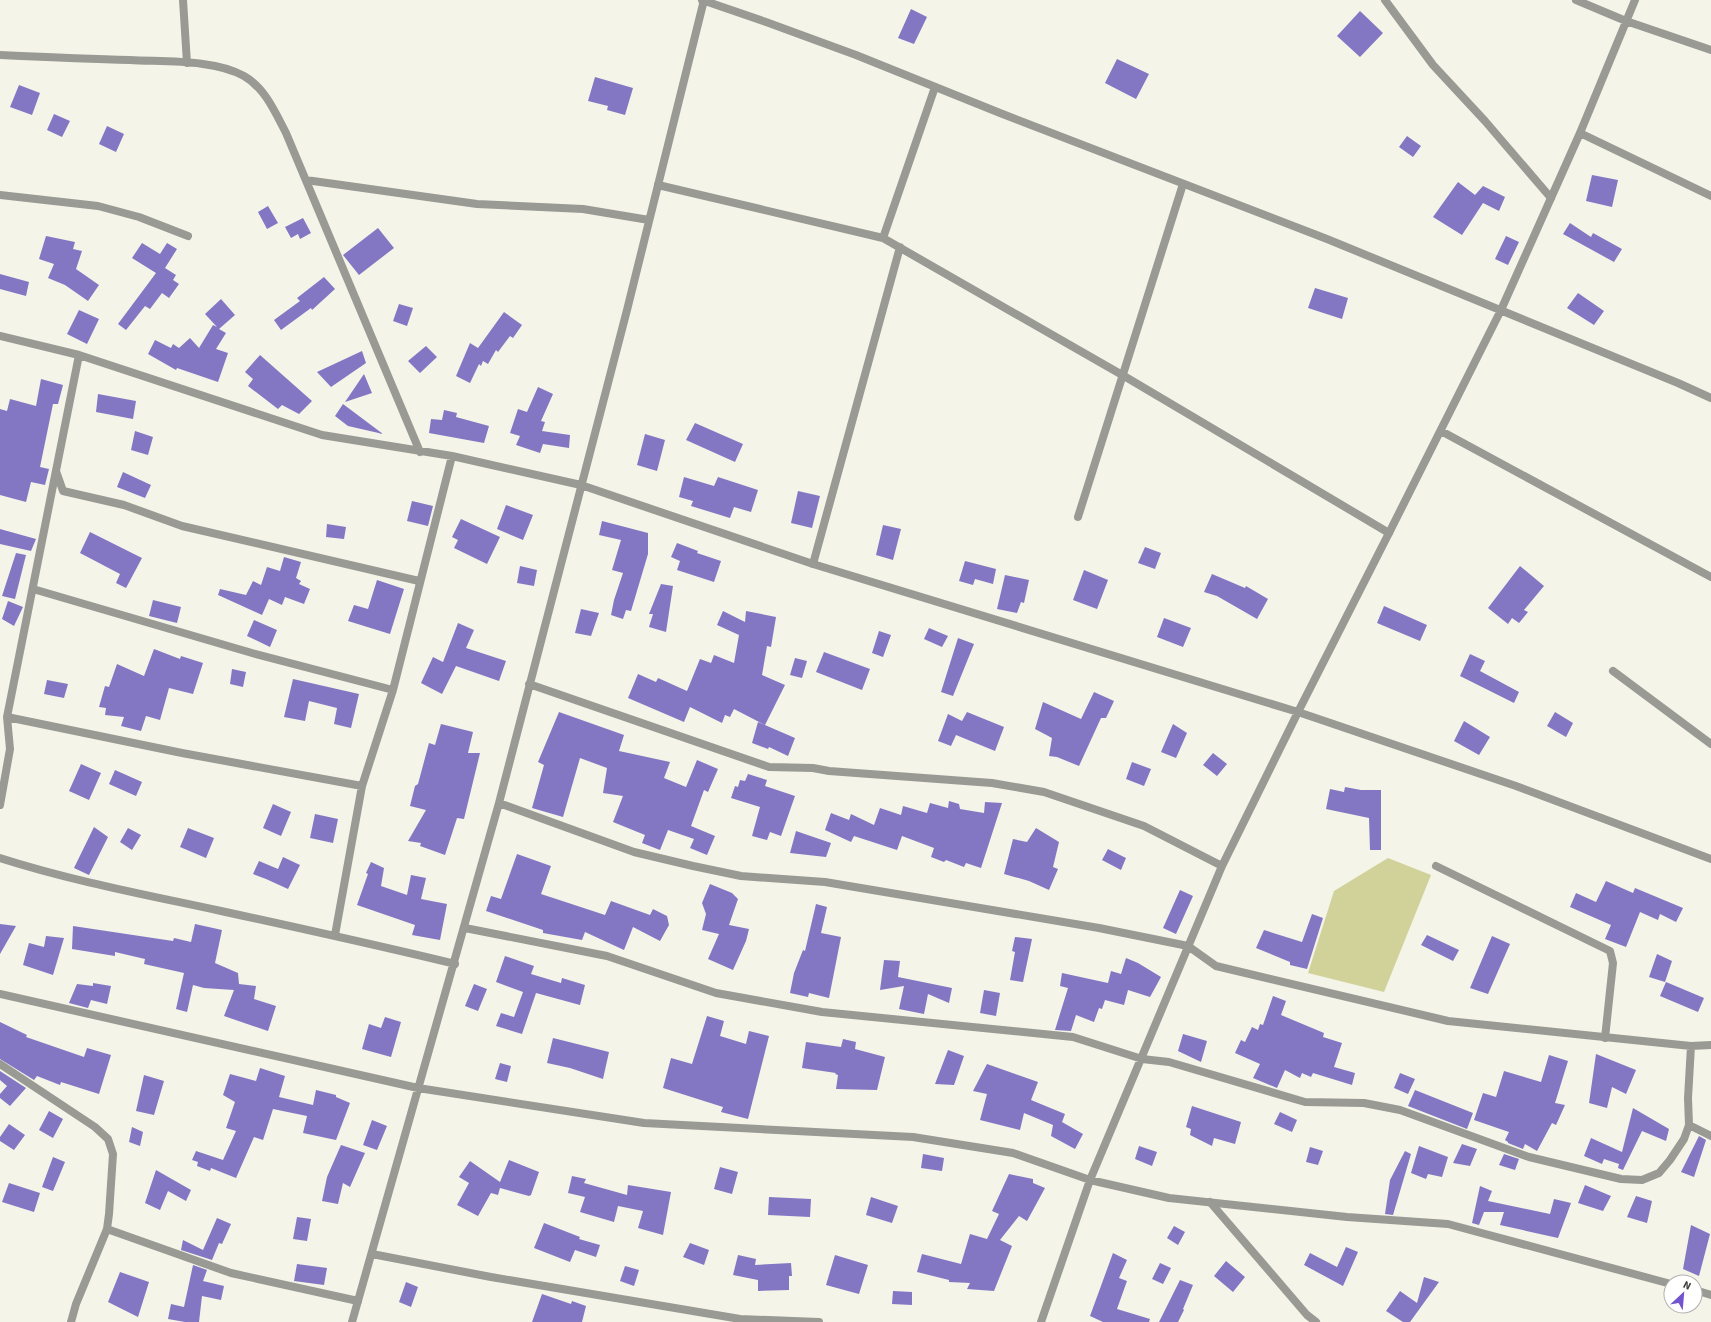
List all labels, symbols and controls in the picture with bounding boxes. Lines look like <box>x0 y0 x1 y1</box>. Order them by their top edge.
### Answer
north arrow <box>1663 1274 1703 1314</box>
text: N <box>1681 1277 1694 1294</box>

